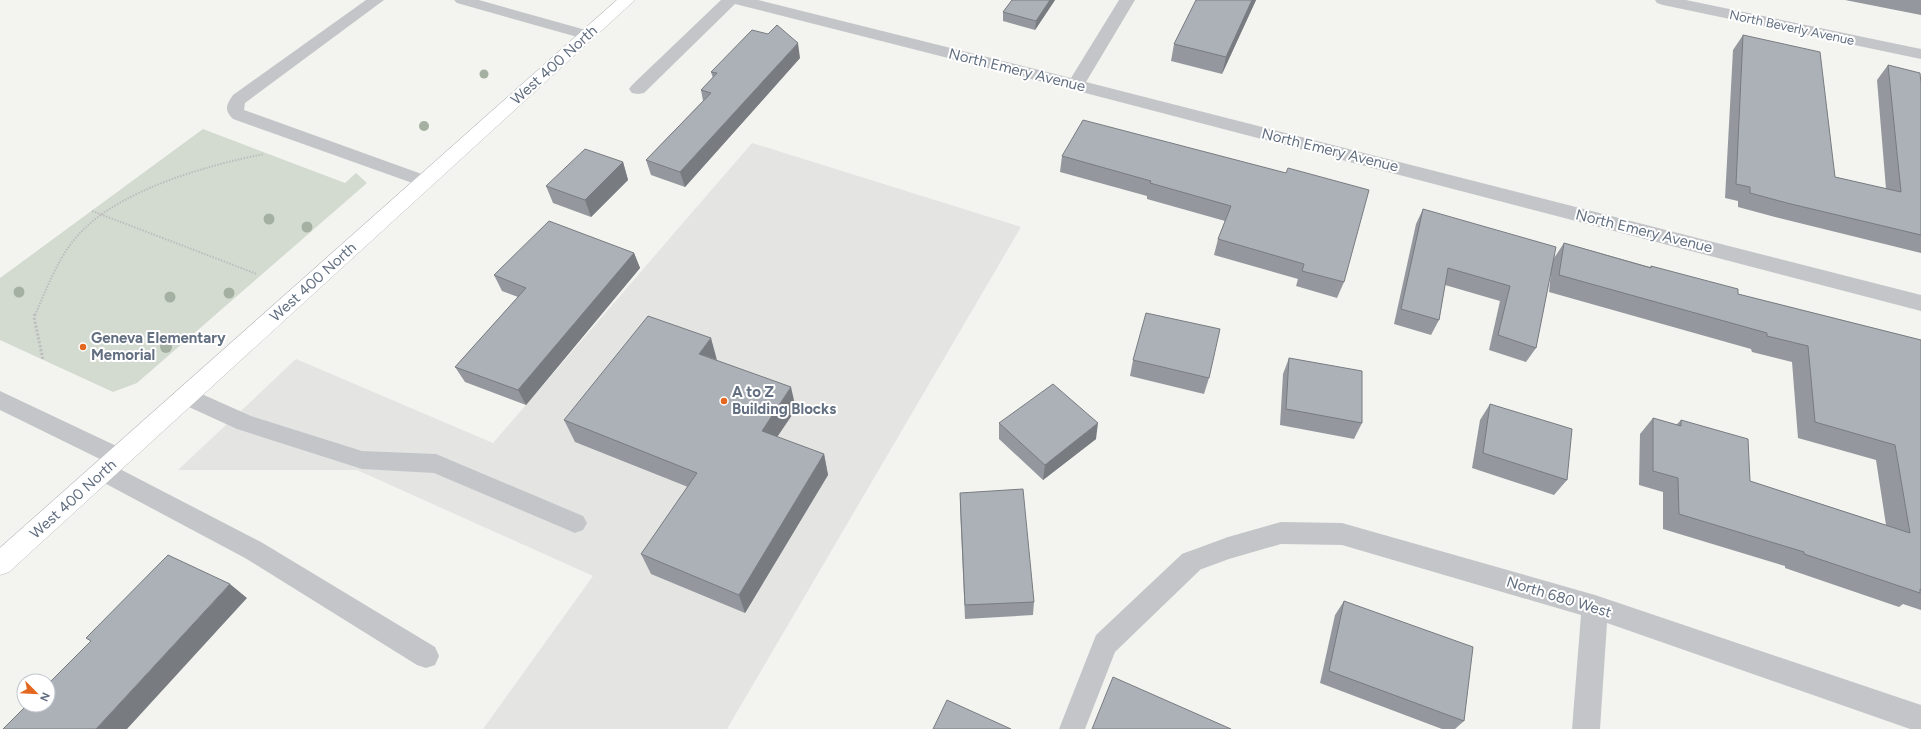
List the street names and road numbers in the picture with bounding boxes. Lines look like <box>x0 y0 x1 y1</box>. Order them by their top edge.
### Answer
street label: North Beverly Avenue <box>1728 7 1856 48</box>
street label: West 400 North <box>507 21 601 109</box>
street label: North Emery Avenue <box>947 44 1087 96</box>
street label: North Emery Avenue <box>1260 124 1400 176</box>
street label: North Emery Avenue <box>1574 205 1714 257</box>
street label: West 400 North <box>266 238 360 326</box>
street label: West 400 North <box>26 455 120 543</box>
street label: North 680 West <box>1504 572 1614 622</box>

